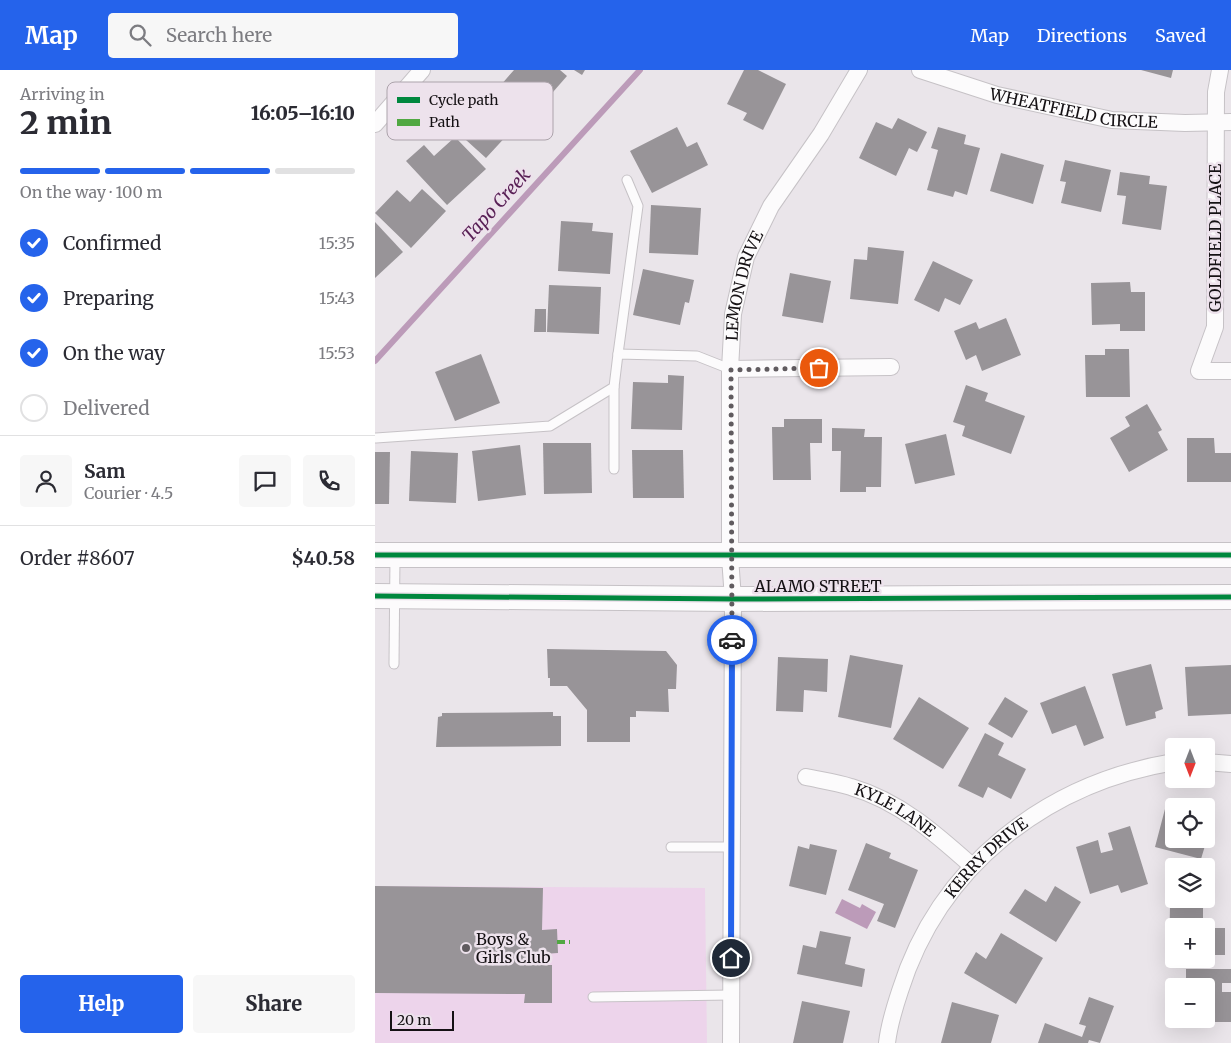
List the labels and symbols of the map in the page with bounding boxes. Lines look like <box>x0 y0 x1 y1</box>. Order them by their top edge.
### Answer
legend <box>387 82 553 140</box>
street label: WHEATFIELD CIRCLE <box>987 83 1159 132</box>
text: Cycle path <box>429 91 499 109</box>
text: Path <box>429 113 460 131</box>
water label: Tapo Creek <box>457 163 535 246</box>
street label: GOLDFIELD PLACE <box>1205 163 1225 312</box>
street label: LEMON DRIVE <box>722 227 768 341</box>
pin <box>798 347 840 389</box>
street label: ALAMO STREET <box>753 576 882 596</box>
courier <box>707 615 757 665</box>
north arrow <box>1165 738 1215 788</box>
street label: KYLE LANE <box>852 779 940 841</box>
street label: KERRY DRIVE <box>940 812 1032 902</box>
place label: Boys & Girls Club <box>476 929 551 967</box>
pin <box>710 937 752 979</box>
marker: Boys & Girls Club <box>460 942 472 954</box>
scale bar <box>390 1008 454 1031</box>

